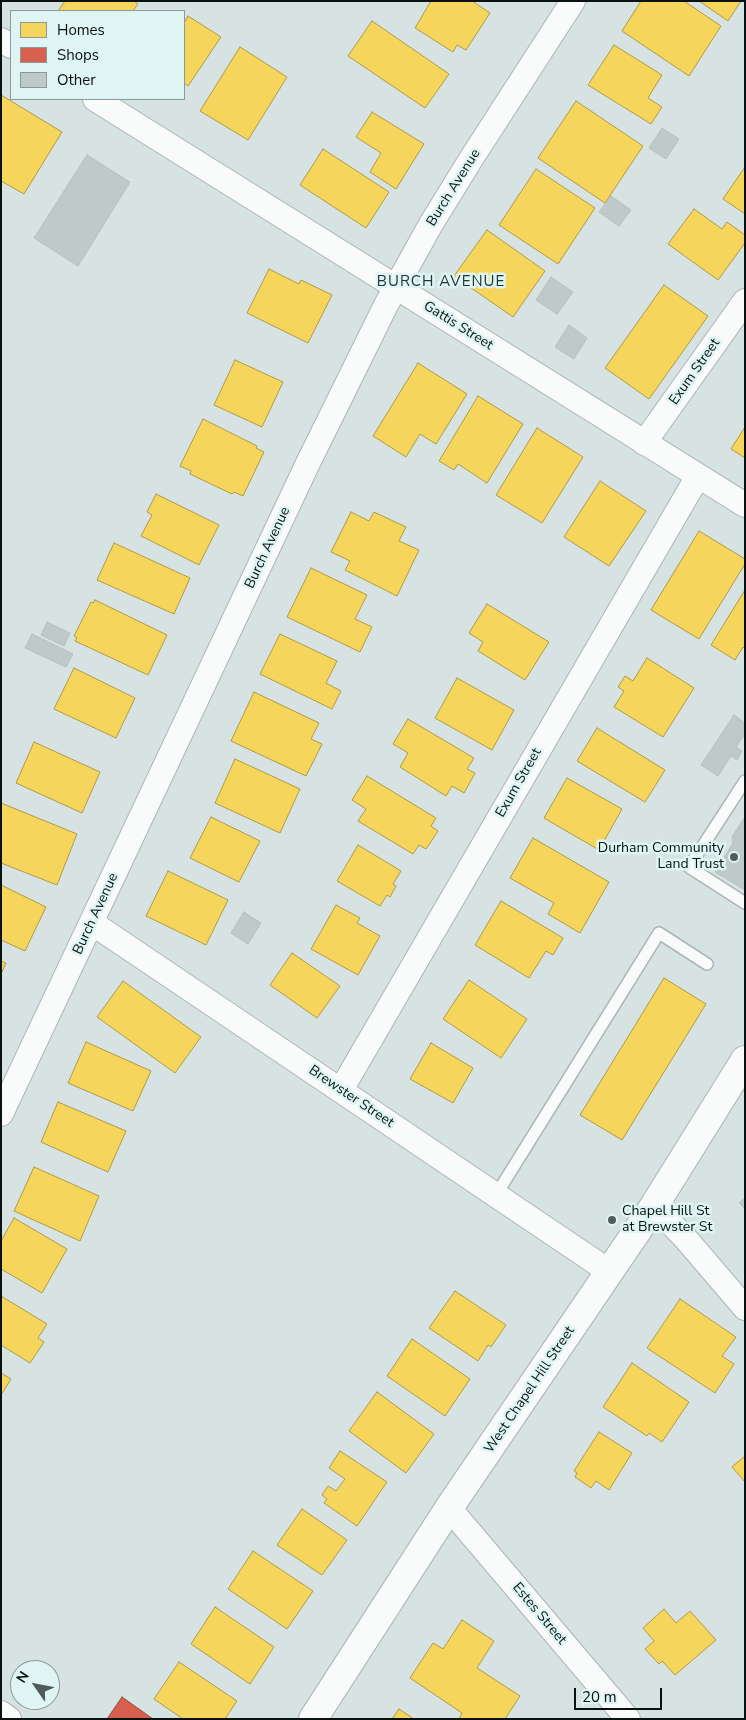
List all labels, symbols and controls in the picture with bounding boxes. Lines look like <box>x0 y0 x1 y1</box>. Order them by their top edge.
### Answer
legend <box>10 10 185 100</box>
text: Homes <box>57 20 105 40</box>
text: Shops <box>57 45 99 65</box>
text: Other <box>57 70 96 90</box>
street label: Burch Avenue <box>424 146 484 230</box>
district label: BURCH AVENUE <box>375 273 507 291</box>
street label: Gattis Street <box>420 298 496 354</box>
street label: Exum Street <box>666 336 724 408</box>
street label: Burch Avenue <box>242 505 294 591</box>
street label: Exum Street <box>492 745 546 821</box>
place label: Durham Community Land Trust <box>598 841 724 874</box>
marker: Durham Community Land Trust <box>728 851 740 863</box>
street label: Burch Avenue <box>70 871 122 957</box>
street label: Brewster Street <box>305 1062 397 1132</box>
place label: Chapel Hill St at Brewster St <box>622 1204 712 1236</box>
marker: Chapel Hill St at Brewster St <box>606 1214 618 1226</box>
street label: West Chapel Hill Street <box>481 1323 579 1457</box>
street label: Estes Street <box>508 1580 570 1648</box>
north arrow <box>10 1660 60 1710</box>
text: N <box>12 1668 34 1687</box>
scale bar <box>576 1678 664 1710</box>
text: 20 m <box>582 1687 617 1707</box>

